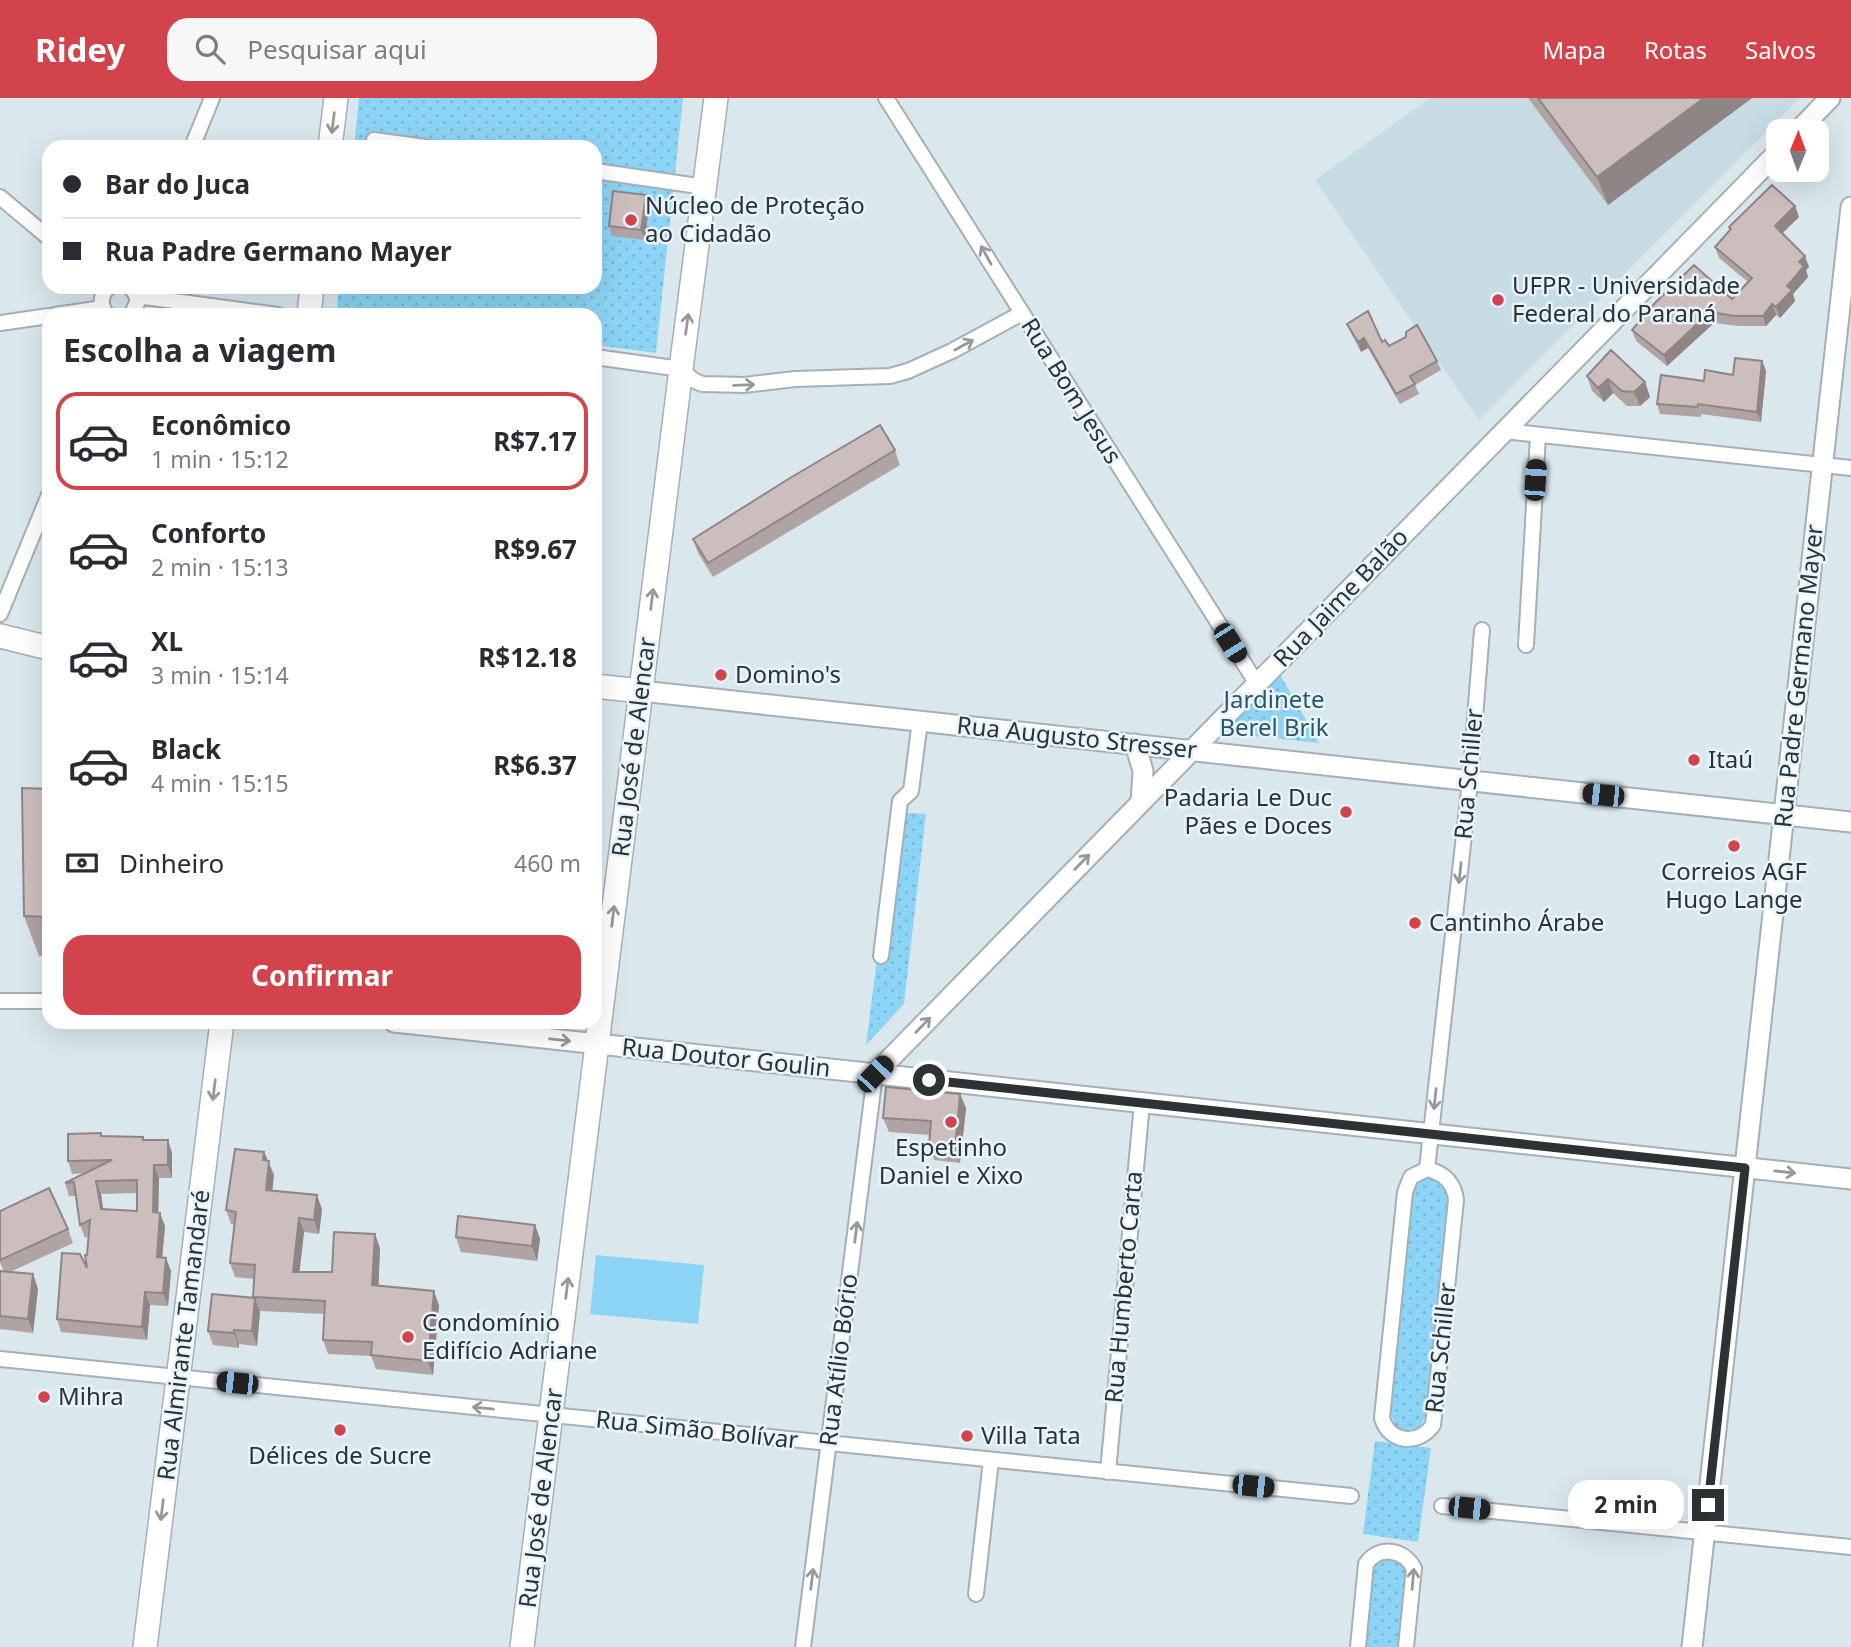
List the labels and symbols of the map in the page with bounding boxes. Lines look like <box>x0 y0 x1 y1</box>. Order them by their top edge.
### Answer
one-way arrow <box>326 111 339 133</box>
north arrow <box>1766 119 1829 182</box>
place label: Núcleo de Proteção ao Cidadão <box>645 188 865 249</box>
marker: Núcleo de Proteção ao Cidadão <box>623 212 639 228</box>
one-way arrow <box>979 245 992 266</box>
place label: UFPR - Universidade Federal do Paraná <box>1512 268 1740 329</box>
marker: UFPR - Universidade Federal do Paraná <box>1490 292 1506 308</box>
street label: Rua Bom Jesus <box>1014 311 1130 469</box>
one-way arrow <box>680 313 693 336</box>
one-way arrow <box>953 337 974 351</box>
one-way arrow <box>732 378 755 391</box>
car <box>1524 458 1547 502</box>
street label: Rua Jaime Balão <box>1265 520 1415 674</box>
street label: Rua Padre Germano Mayer <box>1765 522 1830 829</box>
one-way arrow <box>646 588 659 610</box>
car <box>1210 620 1251 666</box>
street label: Rua José de Alencar <box>603 635 662 859</box>
place label: Domino's <box>735 657 841 690</box>
marker: Domino's <box>713 667 729 683</box>
park label: Jardinete Berel Brik <box>1219 682 1329 743</box>
street label: Rua Augusto Stresser <box>955 707 1199 766</box>
street label: Rua Schiller <box>1445 707 1490 841</box>
place label: Itaú <box>1708 742 1753 775</box>
marker: Itaú <box>1686 752 1702 768</box>
place label: Padaria Le Duc Pães e Doces <box>1164 780 1332 841</box>
car <box>1582 782 1625 808</box>
marker: Padaria Le Duc Pães e Doces <box>1338 804 1354 820</box>
marker: Correios AGF Hugo Lange <box>1726 838 1742 854</box>
one-way arrow <box>1074 854 1091 871</box>
place label: Correios AGF Hugo Lange <box>1661 854 1807 915</box>
one-way arrow <box>1453 861 1466 884</box>
one-way arrow <box>607 905 620 928</box>
place label: Cantinho Árabe <box>1429 905 1604 938</box>
marker: Cantinho Árabe <box>1407 915 1423 931</box>
one-way arrow <box>915 1017 932 1034</box>
street label: Rua Doutor Goulin <box>620 1029 832 1084</box>
one-way arrow <box>548 1034 571 1047</box>
car <box>853 1052 898 1096</box>
route start <box>913 1064 945 1096</box>
one-way arrow <box>208 1078 221 1101</box>
one-way arrow <box>1428 1087 1441 1110</box>
marker: Espetinho Daniel e Xixo <box>943 1114 959 1130</box>
place label: Espetinho Daniel e Xixo <box>879 1130 1023 1191</box>
one-way arrow <box>1773 1166 1795 1179</box>
street label: Rua Humberto Carta <box>1096 1169 1149 1404</box>
street label: Rua Almirante Tamandaré <box>148 1188 217 1482</box>
one-way arrow <box>849 1221 862 1244</box>
street label: Rua Atílio Bório <box>811 1272 864 1448</box>
one-way arrow <box>560 1277 573 1299</box>
street label: Rua Schiller <box>1416 1281 1463 1415</box>
place label: Condomínio Edifício Adriane <box>422 1305 597 1366</box>
marker: Condomínio Edifício Adriane <box>400 1329 416 1345</box>
car <box>216 1370 259 1396</box>
place label: Mihra <box>58 1379 124 1412</box>
street label: Rua José de Alencar <box>510 1386 569 1610</box>
marker: Mihra <box>36 1389 52 1405</box>
street label: Rua Simão Bolívar <box>594 1401 800 1456</box>
one-way arrow <box>472 1402 495 1415</box>
place label: Villa Tata <box>981 1418 1081 1451</box>
marker: Délices de Sucre <box>332 1422 348 1438</box>
marker: Villa Tata <box>959 1428 975 1444</box>
place label: Délices de Sucre <box>248 1438 432 1471</box>
car <box>1232 1473 1275 1499</box>
callout: 2 min <box>1568 1480 1684 1530</box>
route end <box>1692 1489 1724 1521</box>
car <box>1448 1495 1491 1521</box>
one-way arrow <box>156 1498 169 1521</box>
one-way arrow <box>805 1568 818 1591</box>
one-way arrow <box>1407 1568 1420 1591</box>

